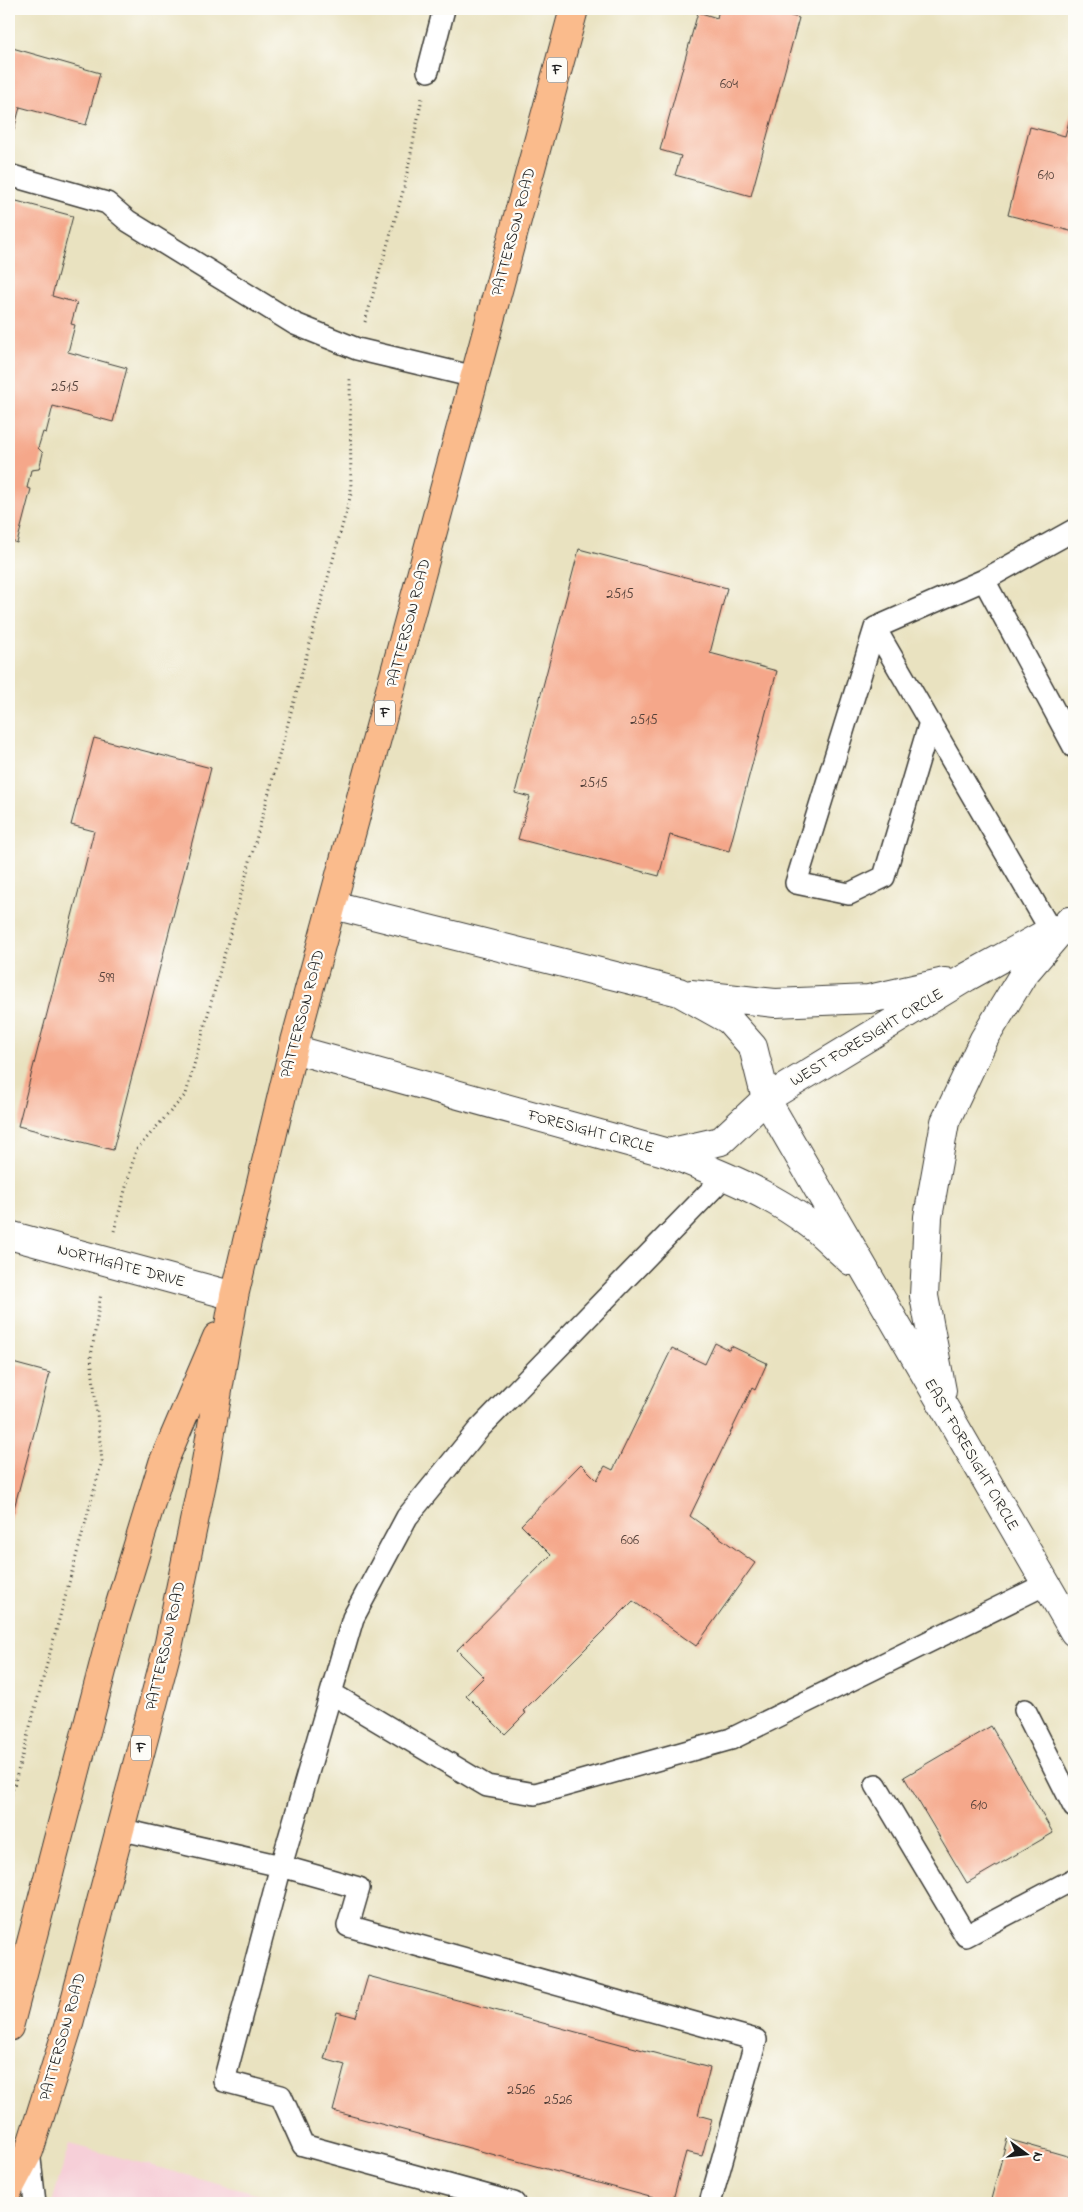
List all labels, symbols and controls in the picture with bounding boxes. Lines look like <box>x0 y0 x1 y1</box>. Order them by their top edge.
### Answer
road number: F <box>547 58 567 82</box>
house number: 604 <box>720 74 738 95</box>
street label: PATTERSON ROAD <box>485 165 543 299</box>
house number: 610 <box>1038 165 1054 186</box>
house number: 2515 <box>51 377 79 398</box>
street label: PATTERSON ROAD <box>380 556 438 690</box>
house number: 2515 <box>606 584 634 605</box>
road number: F <box>375 700 395 726</box>
house number: 2515 <box>630 710 658 731</box>
house number: 2515 <box>580 773 608 794</box>
street label: PATTERSON ROAD <box>274 947 332 1081</box>
house number: 599 <box>98 968 115 989</box>
street label: WEST FORESIGHT CIRCLE <box>786 983 948 1093</box>
street label: FORESIGHT CIRCLE <box>524 1103 657 1160</box>
street label: NORTHGATE DRIVE <box>55 1237 187 1295</box>
street label: EAST FORESIGHT CIRCLE <box>917 1374 1025 1536</box>
house number: 606 <box>621 1530 639 1551</box>
street label: PATTERSON ROAD <box>139 1579 193 1713</box>
road number: F <box>131 1736 151 1760</box>
house number: 610 <box>971 1795 987 1816</box>
street label: PATTERSON ROAD <box>33 1970 93 2104</box>
house number: 2526 <box>507 2080 535 2101</box>
house number: 2526 <box>544 2090 572 2111</box>
north arrow <box>1000 2130 1050 2180</box>
text: N <box>1026 2150 1048 2164</box>

